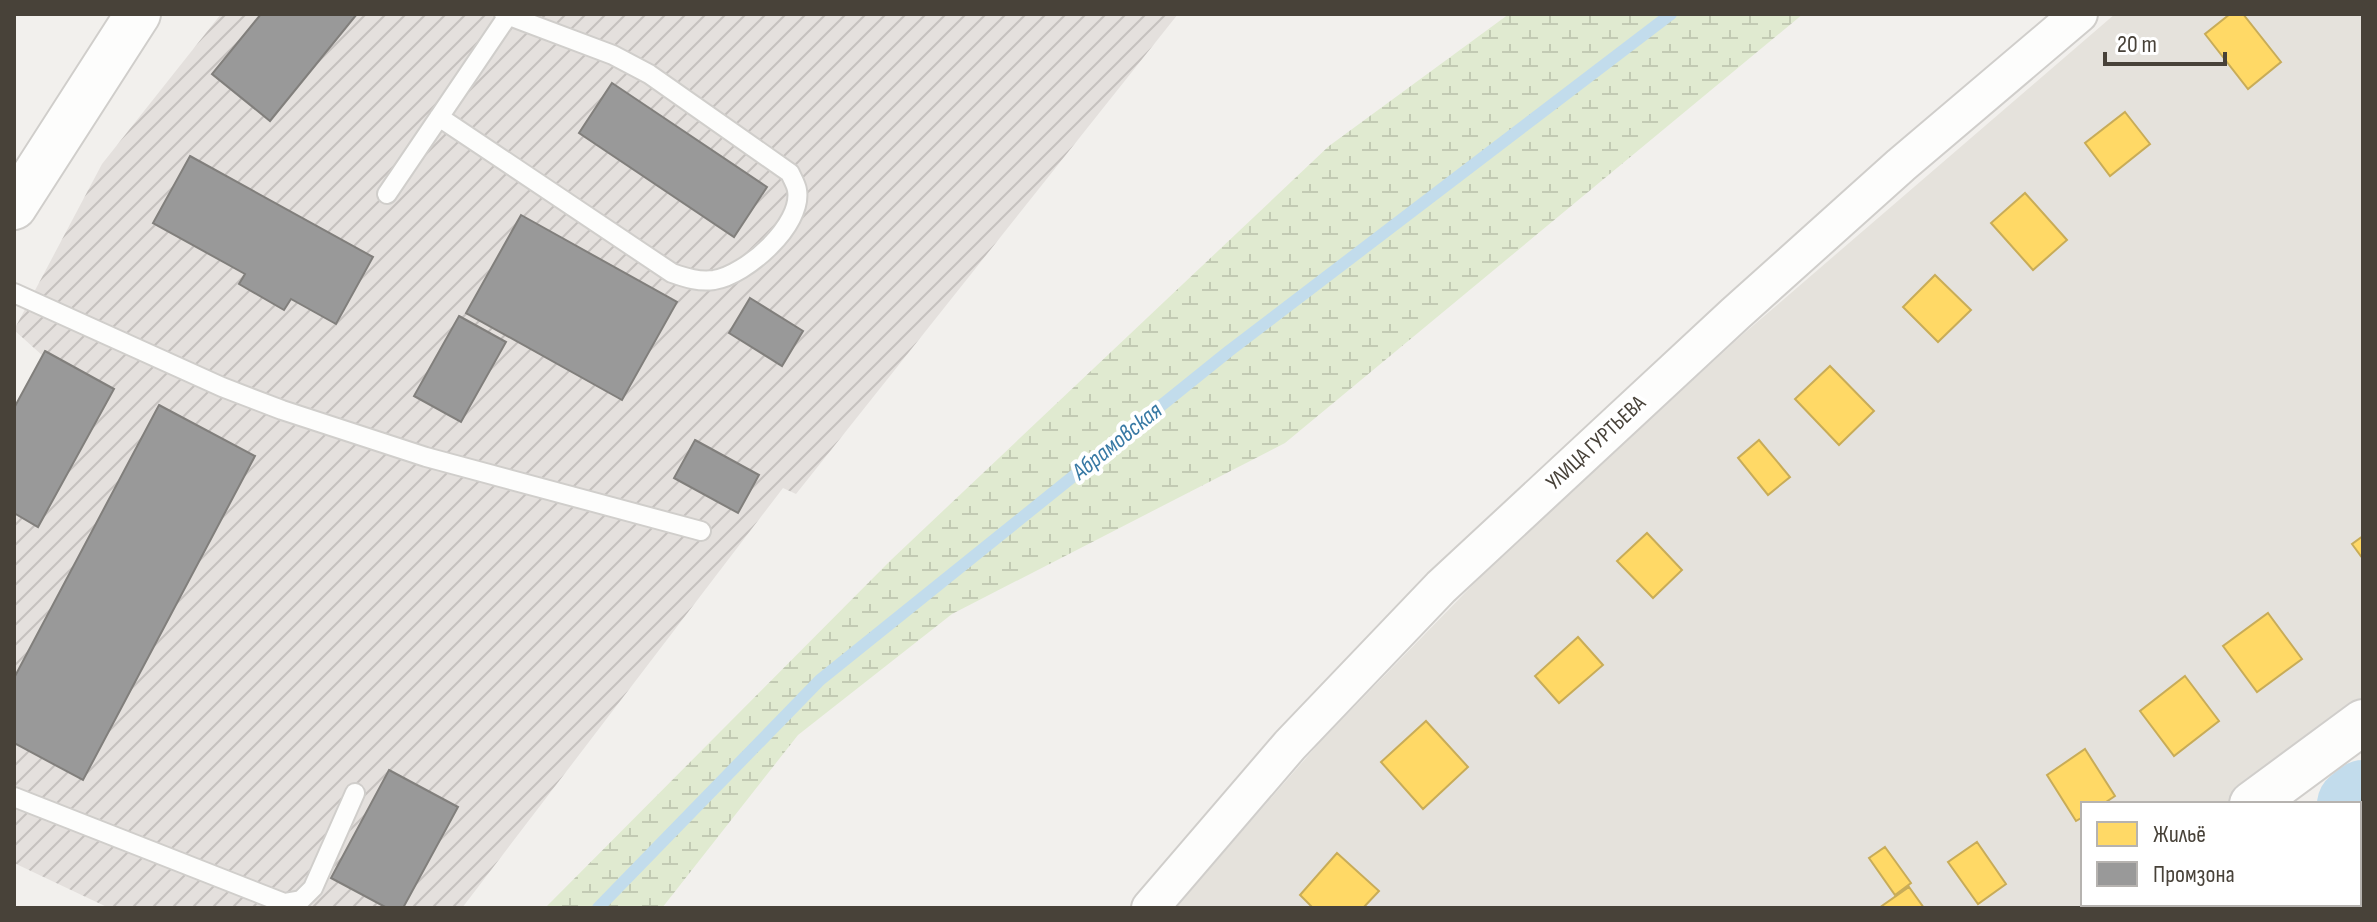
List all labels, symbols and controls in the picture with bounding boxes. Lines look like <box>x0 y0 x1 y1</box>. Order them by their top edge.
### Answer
scale bar <box>2105 16 2225 66</box>
text: 20 m <box>2117 30 2157 59</box>
street label: УЛИЦА ГУРТЬЕВА <box>1541 390 1652 496</box>
water label: Абрамовская <box>1065 396 1168 487</box>
legend <box>2081 802 2361 906</box>
text: Жильё <box>2153 820 2206 849</box>
text: Промзона <box>2153 860 2235 889</box>

